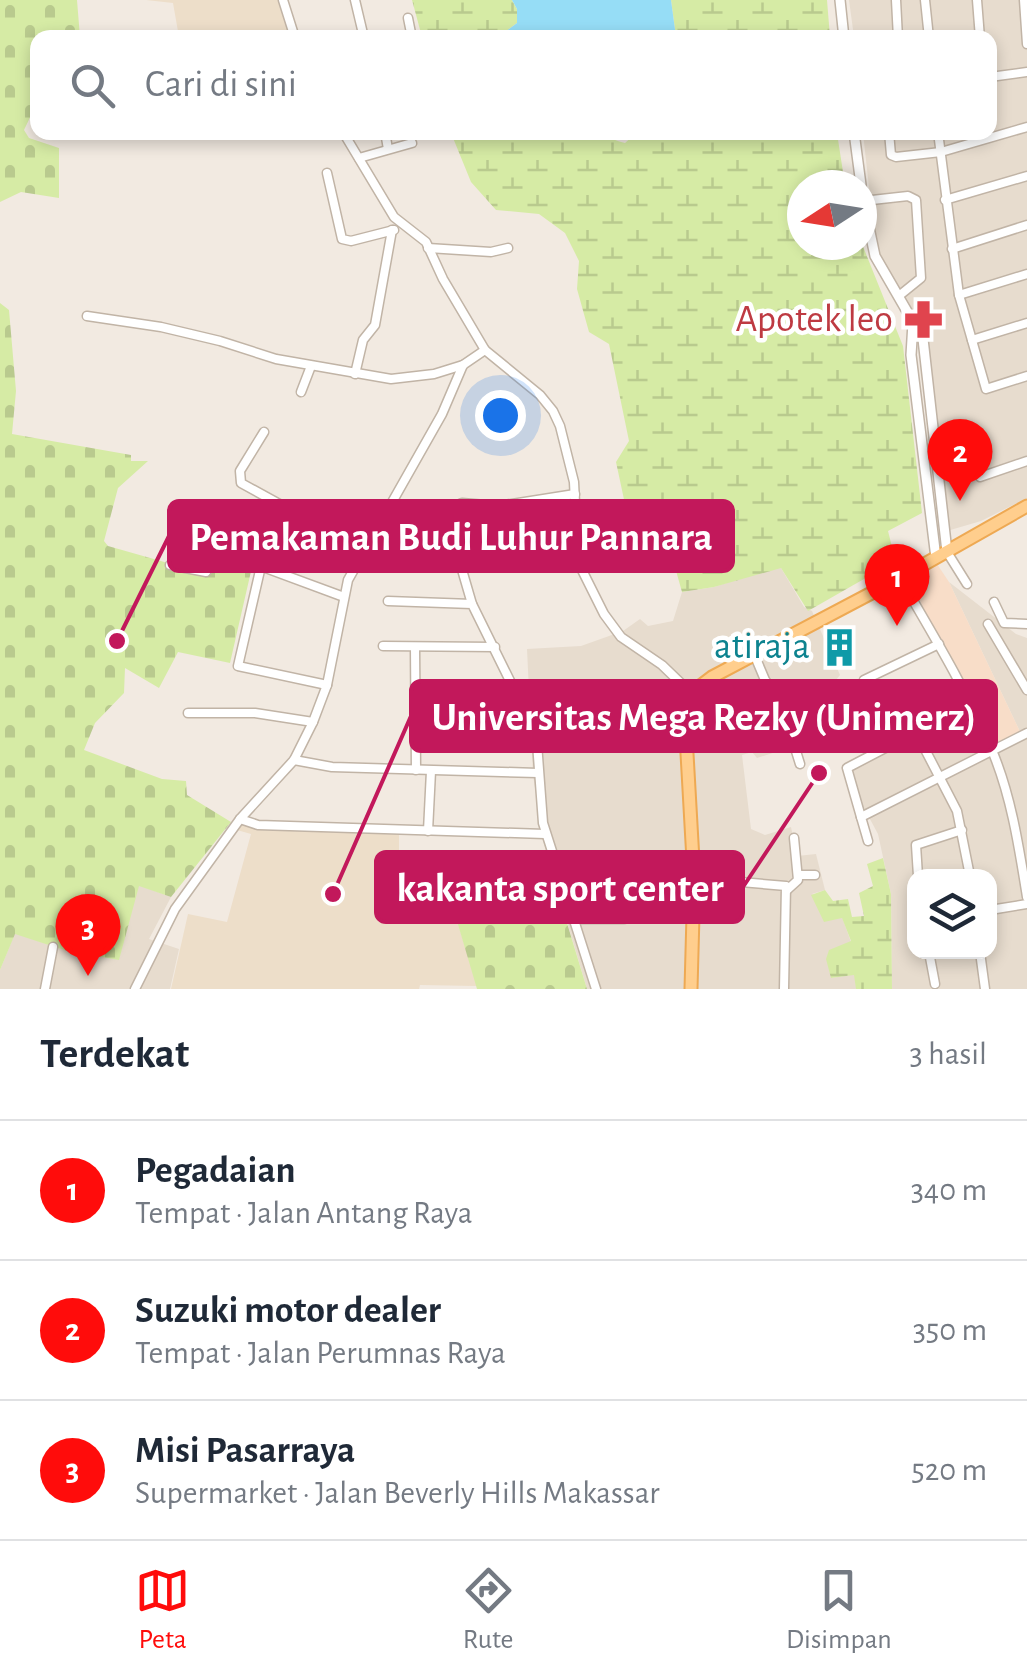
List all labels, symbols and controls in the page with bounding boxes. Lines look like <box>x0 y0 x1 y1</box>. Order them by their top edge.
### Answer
search box <box>30 30 997 140</box>
icon: search <box>65 58 120 113</box>
text: Cari di sini <box>145 66 297 104</box>
north arrow <box>787 170 877 260</box>
pharmacy icon: Apotek leo <box>902 299 944 341</box>
place label: Apotek leo <box>736 301 893 339</box>
your location <box>475 390 526 441</box>
pin: 2 <box>928 418 992 501</box>
callout: Pemakaman Budi Luhur Pannara <box>169 501 733 571</box>
text: Pemakaman Budi Luhur Pannara <box>189 518 713 558</box>
pin: 1 <box>864 544 930 626</box>
building icon: atiraja <box>819 626 861 668</box>
place label: atiraja <box>714 628 810 666</box>
callout: Universitas Mega Rezky (Unimerz) <box>411 681 996 751</box>
text: Universitas Mega Rezky (Unimerz) <box>431 698 977 738</box>
callout: kakanta sport center <box>376 852 743 922</box>
text: kakanta sport center <box>396 869 724 909</box>
map controls <box>907 869 997 959</box>
button: layers <box>907 869 997 959</box>
pin: 3 <box>56 894 120 976</box>
text: Terdekat <box>40 1033 189 1075</box>
text: 3 hasil <box>910 1038 987 1070</box>
text: Pegadaian <box>135 1152 296 1190</box>
text: 1 <box>67 1174 78 1206</box>
text: 340 m <box>911 1174 987 1206</box>
text: Tempat · Jalan Antang Raya <box>135 1197 472 1229</box>
text: Suzuki motor dealer <box>135 1292 441 1330</box>
text: 2 <box>65 1314 80 1346</box>
text: 350 m <box>913 1314 987 1346</box>
text: Tempat · Jalan Perumnas Raya <box>135 1337 506 1369</box>
text: Misi Pasarraya <box>135 1432 355 1470</box>
text: 3 <box>66 1454 79 1486</box>
text: 520 m <box>911 1454 987 1486</box>
text: Supermarket · Jalan Beverly Hills Makassar <box>135 1477 660 1509</box>
tab: Peta <box>135 1563 190 1657</box>
tab: Rute <box>461 1563 516 1657</box>
tab: Disimpan <box>786 1563 892 1657</box>

